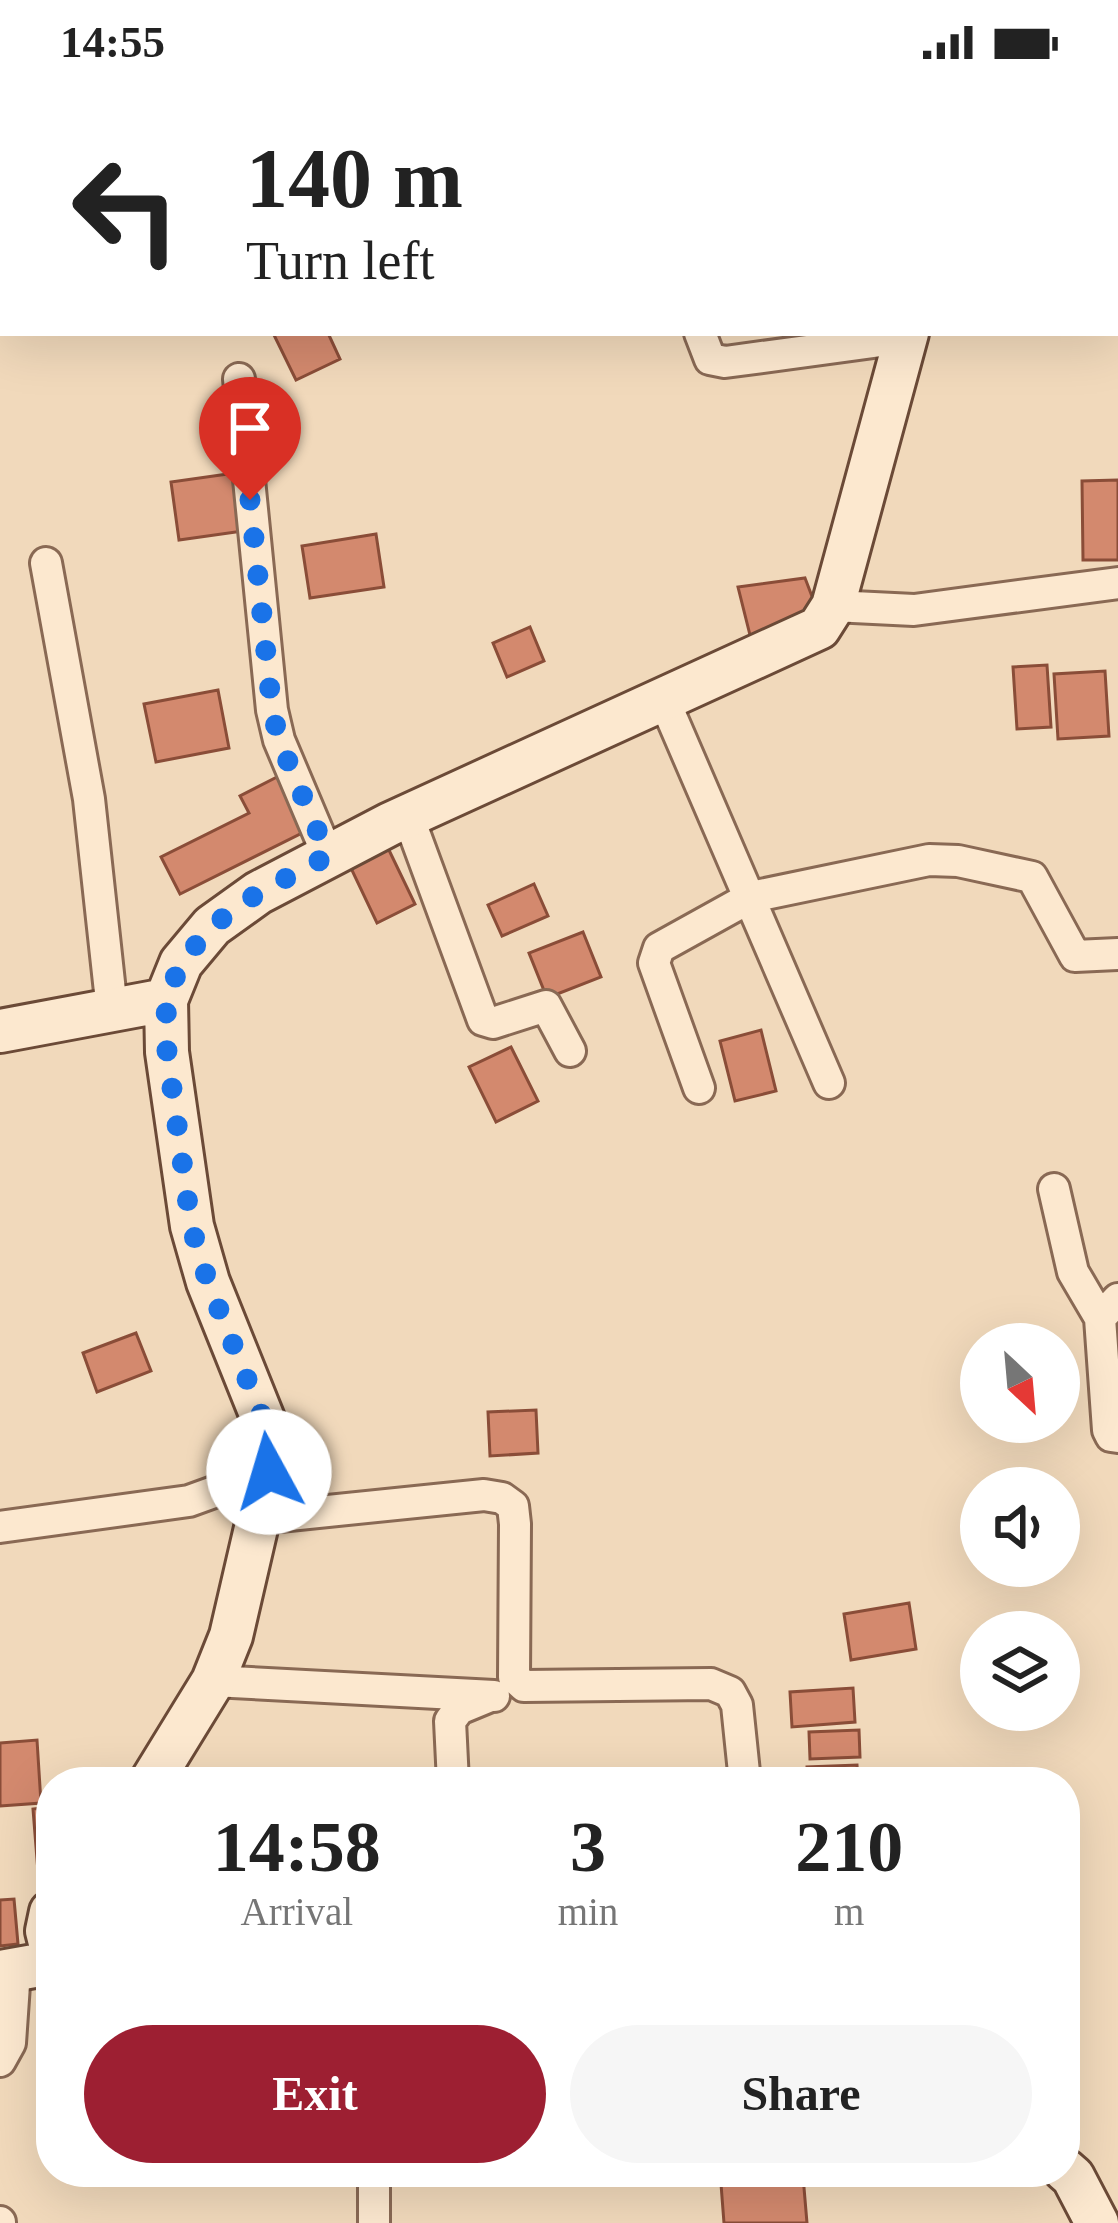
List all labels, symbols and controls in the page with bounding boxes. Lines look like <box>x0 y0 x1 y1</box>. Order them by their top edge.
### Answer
text: 14:55 <box>60 17 165 67</box>
icon: left <box>48 132 204 288</box>
text: 140 m <box>246 132 463 225</box>
text: Turn left <box>246 231 435 291</box>
pin <box>199 377 301 500</box>
icon: arrive <box>217 395 283 461</box>
north arrow <box>960 1323 1080 1443</box>
map controls <box>960 1323 1080 1731</box>
position arrow <box>206 1409 332 1535</box>
button: sound <box>960 1467 1080 1587</box>
button: layers <box>960 1611 1080 1731</box>
text: 14:58 <box>213 1807 381 1887</box>
text: 3 <box>570 1807 606 1887</box>
text: 210 <box>795 1807 903 1887</box>
text: Arrival <box>241 1890 353 1933</box>
text: min <box>558 1890 618 1933</box>
text: m <box>834 1890 864 1933</box>
button: Exit <box>84 2025 546 2163</box>
button: Share <box>570 2025 1032 2163</box>

